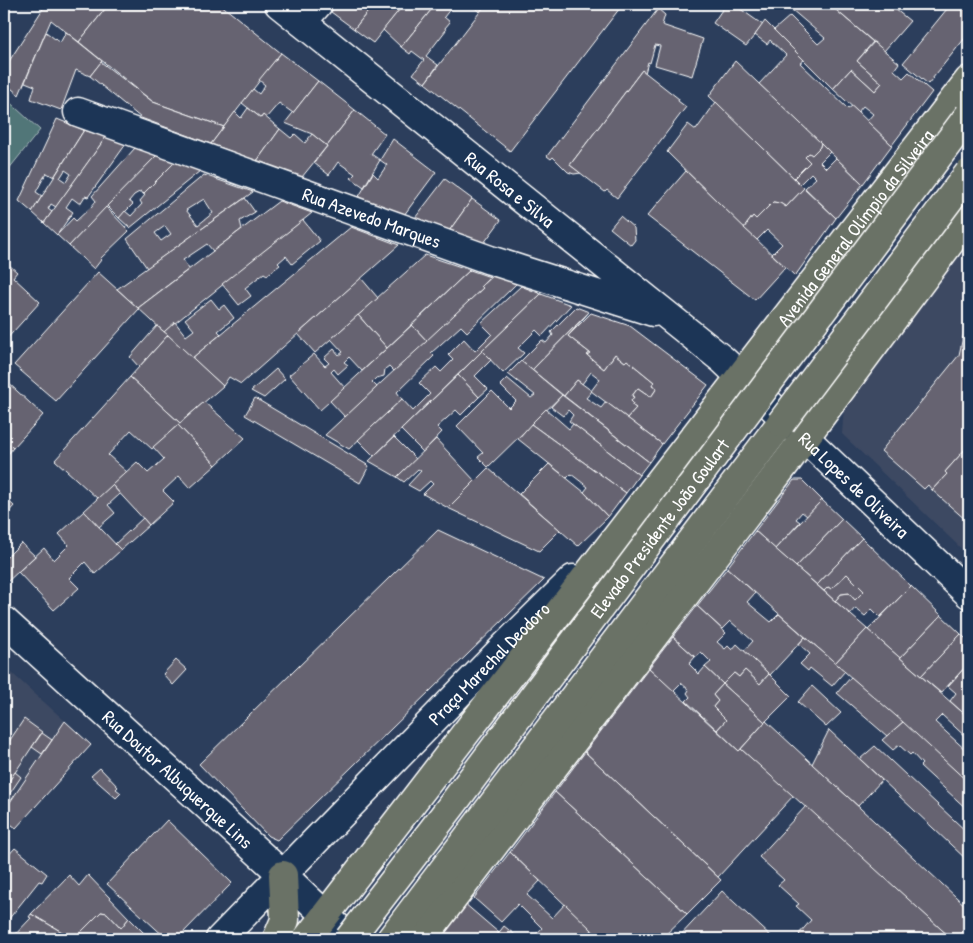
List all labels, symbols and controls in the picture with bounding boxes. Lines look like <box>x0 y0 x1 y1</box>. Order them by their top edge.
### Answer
street label: Avenida General Olímpio da Silveira <box>771 123 940 332</box>
street label: Rua Rosa e Silva <box>459 145 561 234</box>
street label: Rua Azevedo Marques <box>299 181 444 254</box>
street label: Rua Lopes de Oliveira <box>793 426 915 544</box>
street label: Elevado Presidente João Goulart <box>584 433 736 623</box>
street label: Praça Marechal Deodoro <box>422 596 556 731</box>
street label: Rua Doutor Albuquerque Lins <box>97 704 259 854</box>

